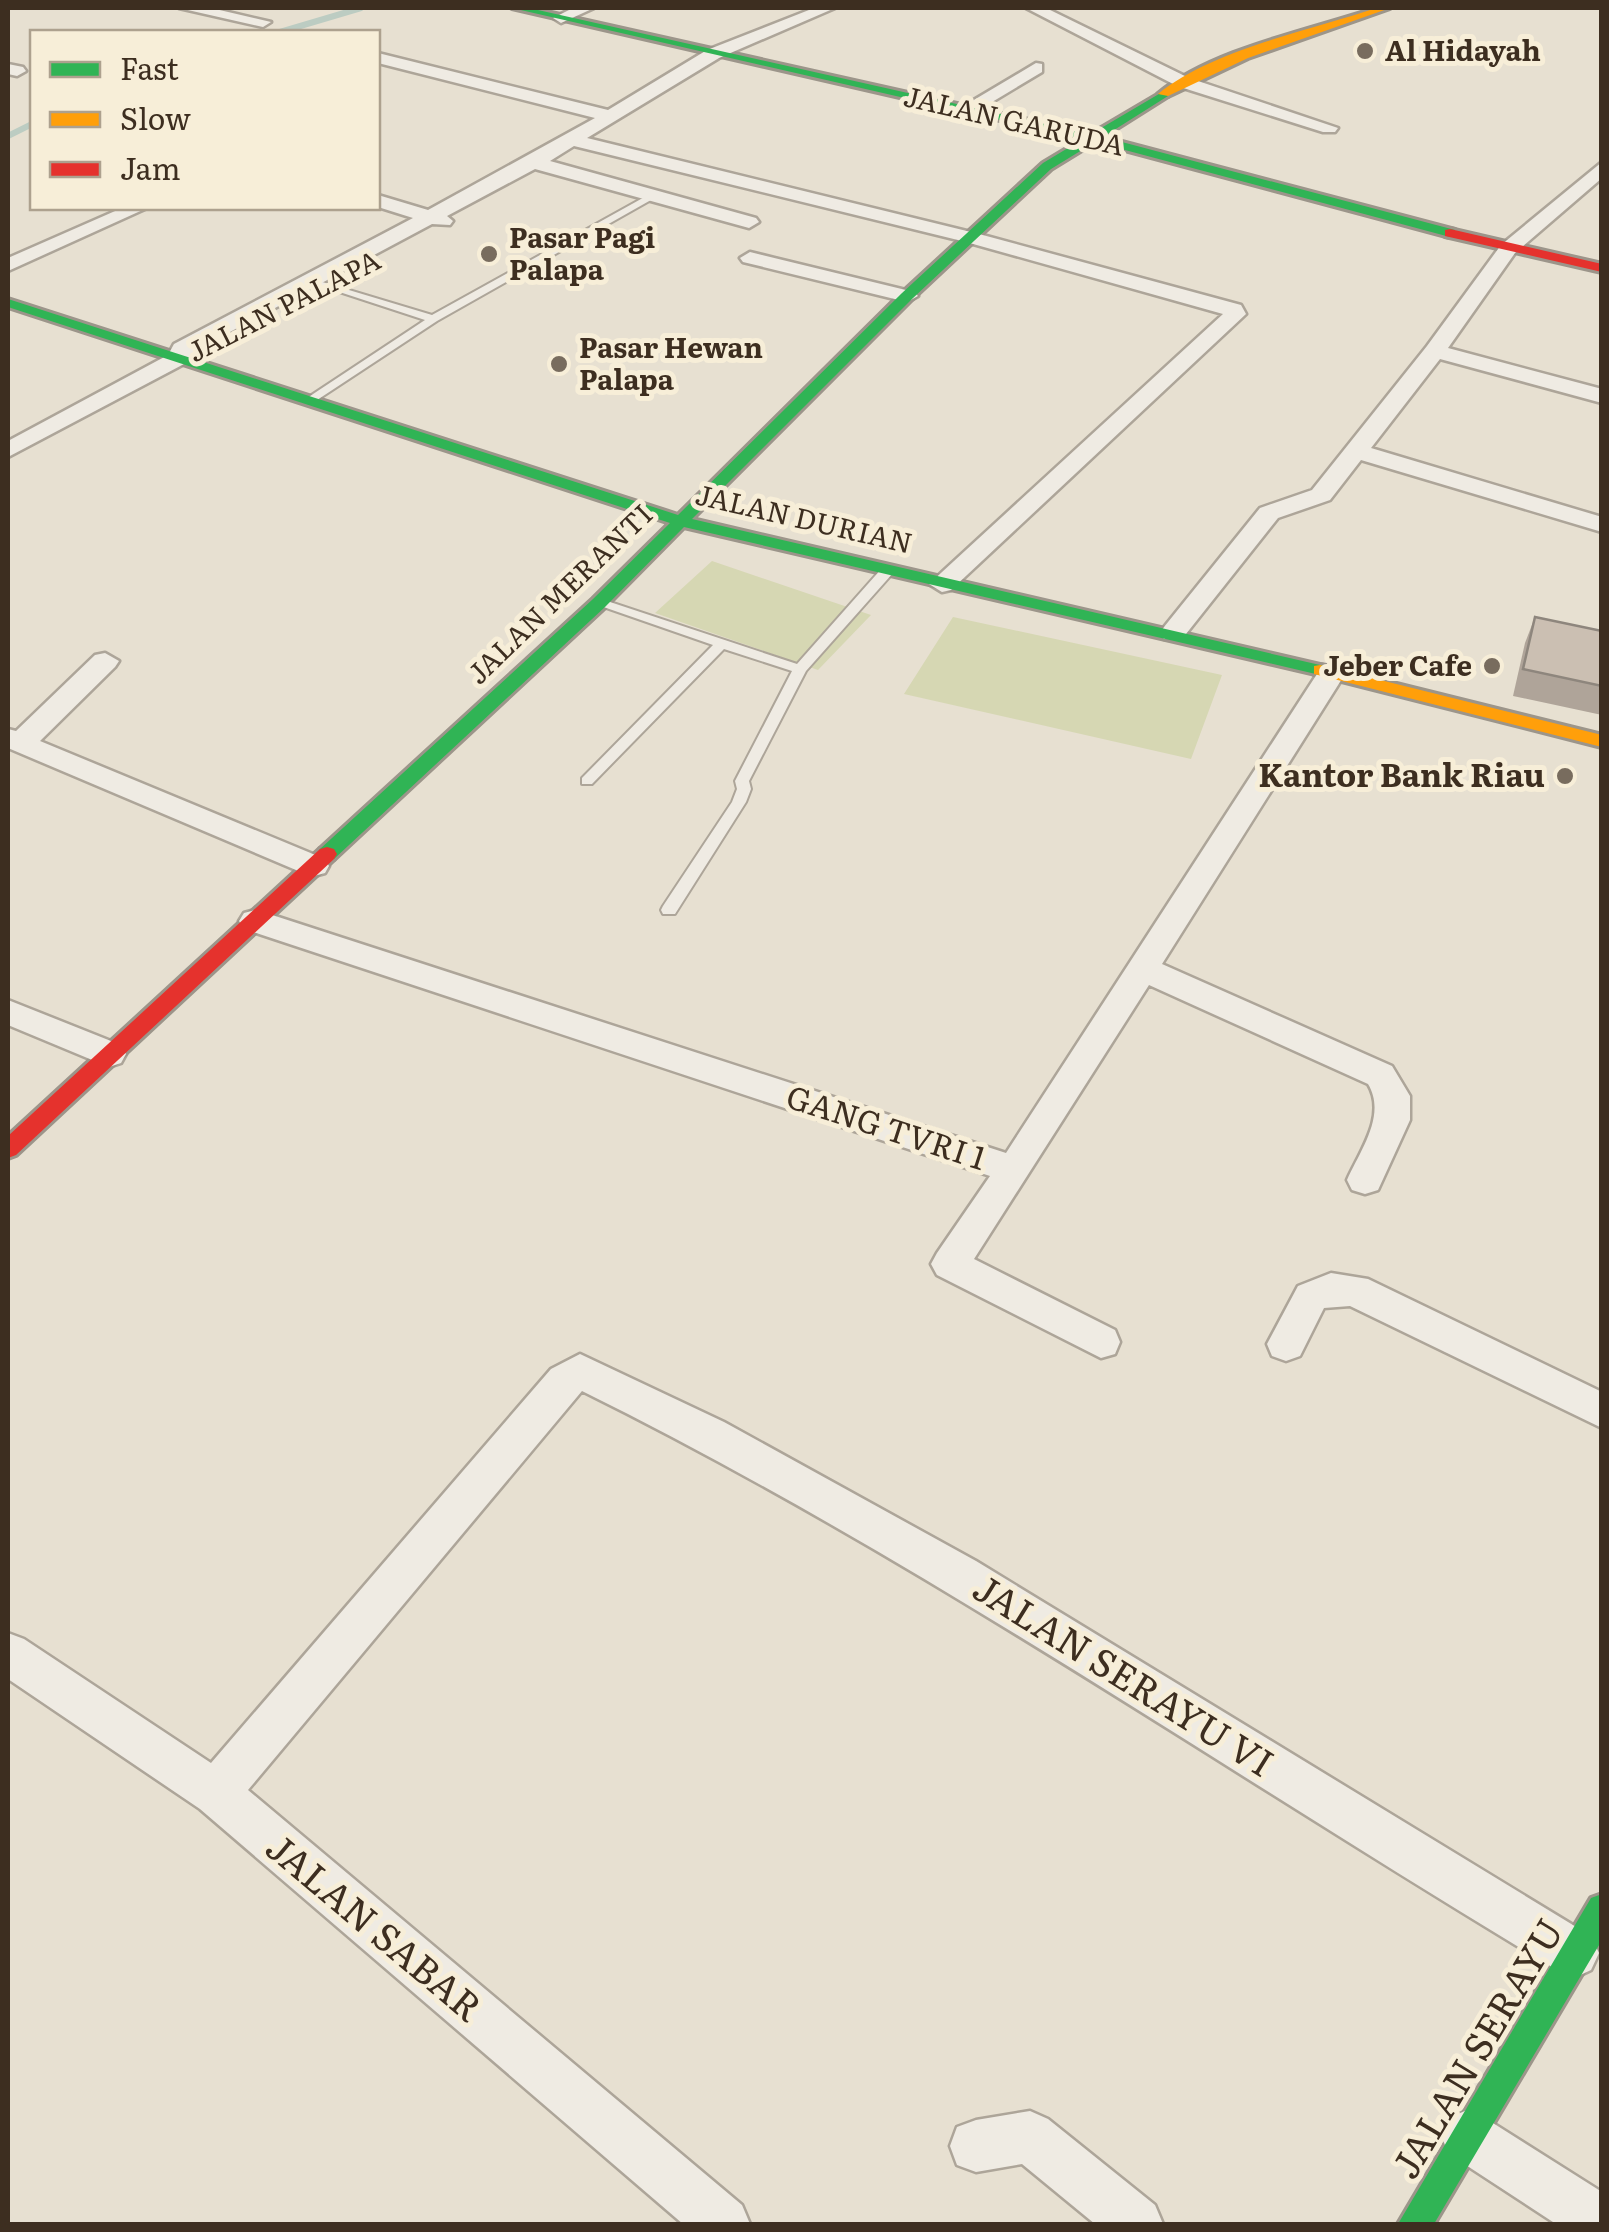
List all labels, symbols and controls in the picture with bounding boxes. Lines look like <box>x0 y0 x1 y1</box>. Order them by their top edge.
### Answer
place label: Al Hidayah <box>1385 28 1541 70</box>
legend <box>30 30 380 210</box>
marker: Al Hidayah <box>1354 40 1376 62</box>
text: Fast <box>120 45 179 89</box>
street label: JALAN GARUDA <box>900 73 1129 165</box>
text: Slow <box>120 95 191 139</box>
text: Jam <box>120 145 180 189</box>
place label: Pasar Pagi Palapa <box>509 215 655 289</box>
street label: JALAN PALAPA <box>179 237 387 371</box>
marker: Pasar Pagi Palapa <box>478 243 500 265</box>
place label: Pasar Hewan Palapa <box>579 325 763 399</box>
marker: Pasar Hewan Palapa <box>548 353 570 375</box>
street label: JALAN DURIAN <box>692 472 917 562</box>
street label: JALAN MERANTI <box>456 493 661 692</box>
place label: Jeber Cafe <box>1324 643 1472 685</box>
marker: Jeber Cafe <box>1481 655 1503 677</box>
place label: Kantor Bank Riau <box>1258 749 1545 797</box>
marker: Kantor Bank Riau <box>1554 765 1576 787</box>
street label: GANG TVRI 1 <box>781 1070 993 1180</box>
street label: JALAN SERAYU VI <box>963 1557 1286 1789</box>
street label: JALAN SABAR <box>255 1817 497 2033</box>
street label: JALAN SERAYU <box>1375 1906 1575 2188</box>

